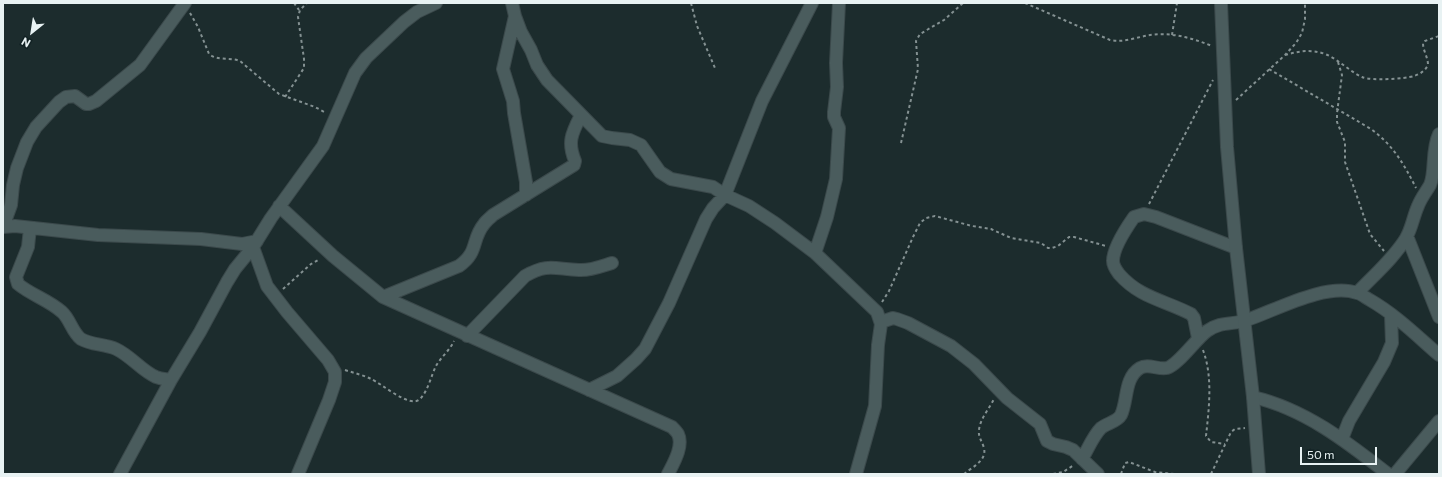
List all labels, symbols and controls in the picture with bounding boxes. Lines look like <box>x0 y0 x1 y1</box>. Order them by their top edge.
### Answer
north arrow <box>12 12 52 52</box>
text: N <box>19 35 33 51</box>
scale bar <box>1302 439 1379 465</box>
text: 50 m <box>1307 447 1335 461</box>

